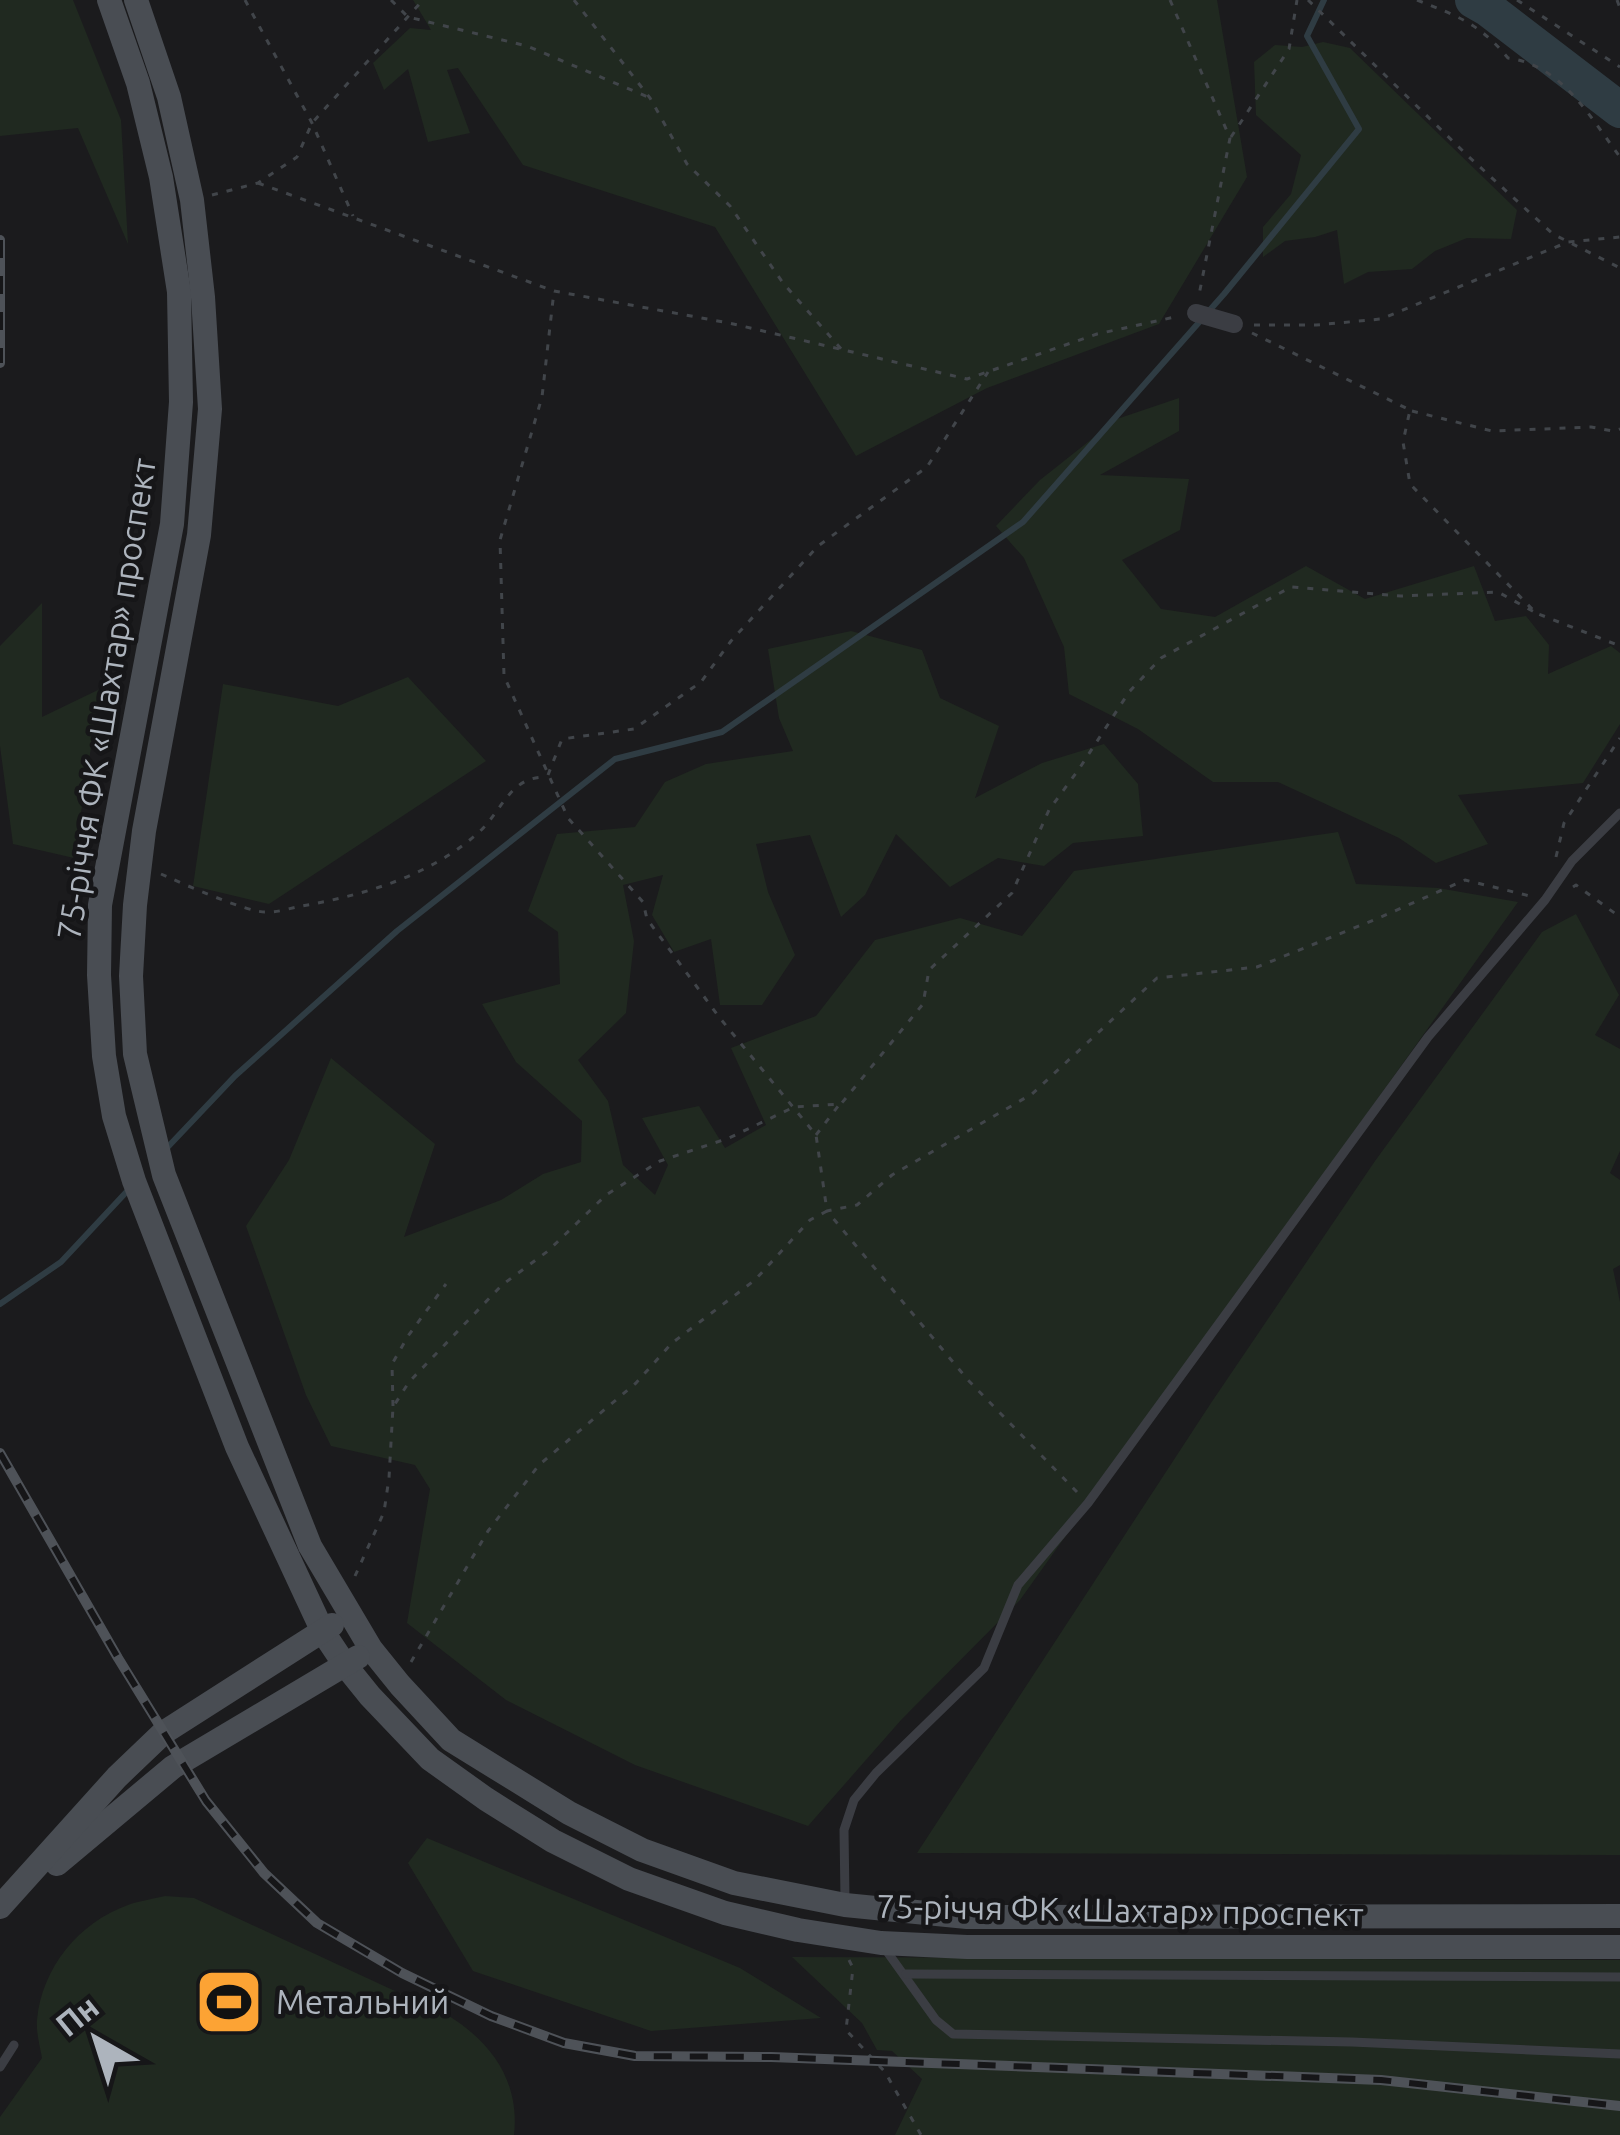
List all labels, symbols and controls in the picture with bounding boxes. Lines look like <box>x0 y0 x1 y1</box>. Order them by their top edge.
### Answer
street label: 75-річчя ФК «Шахтар» проспект <box>49 455 162 942</box>
street label: 75-річчя ФК «Шахтар» проспект <box>876 1887 1364 1932</box>
sports icon: Метальний <box>194 1967 264 2037</box>
north arrow <box>36 1979 156 2099</box>
place label: Метальний <box>276 1983 449 2020</box>
text: Пн <box>48 1987 105 2043</box>

